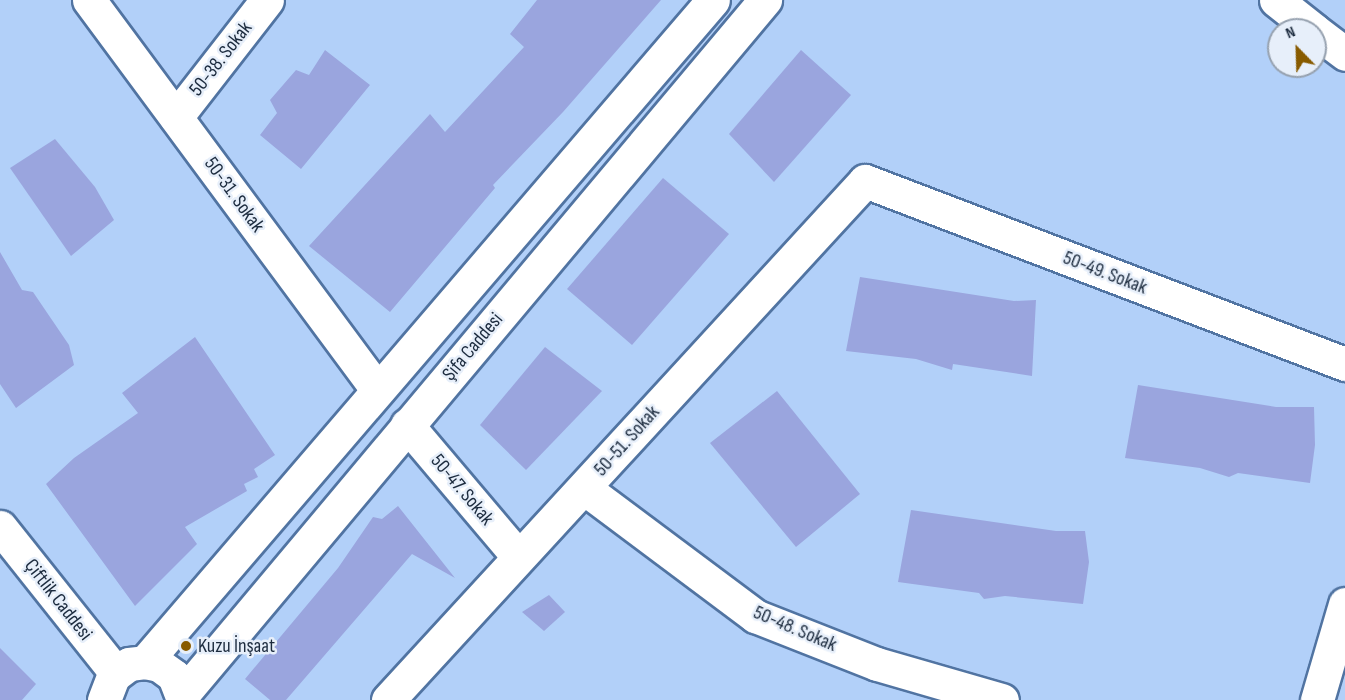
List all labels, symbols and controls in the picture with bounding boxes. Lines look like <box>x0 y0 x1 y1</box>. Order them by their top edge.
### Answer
street label: 50-38. Sokak <box>184 17 258 101</box>
north arrow <box>1267 18 1327 78</box>
text: N <box>1283 22 1298 43</box>
street label: 50-31. Sokak <box>199 153 269 237</box>
street label: 50-49. Sokak <box>1060 246 1150 300</box>
street label: Şifa Caddesi <box>438 308 508 386</box>
street label: 50-51. Sokak <box>589 401 665 481</box>
street label: 50-47. Sokak <box>425 450 499 530</box>
street label: Çiftlik Caddesi <box>19 555 97 645</box>
street label: 50-48. Sokak <box>750 601 840 657</box>
place label: Kuzu İnşaat <box>198 634 275 658</box>
marker: Kuzu İnşaat <box>179 639 193 653</box>

